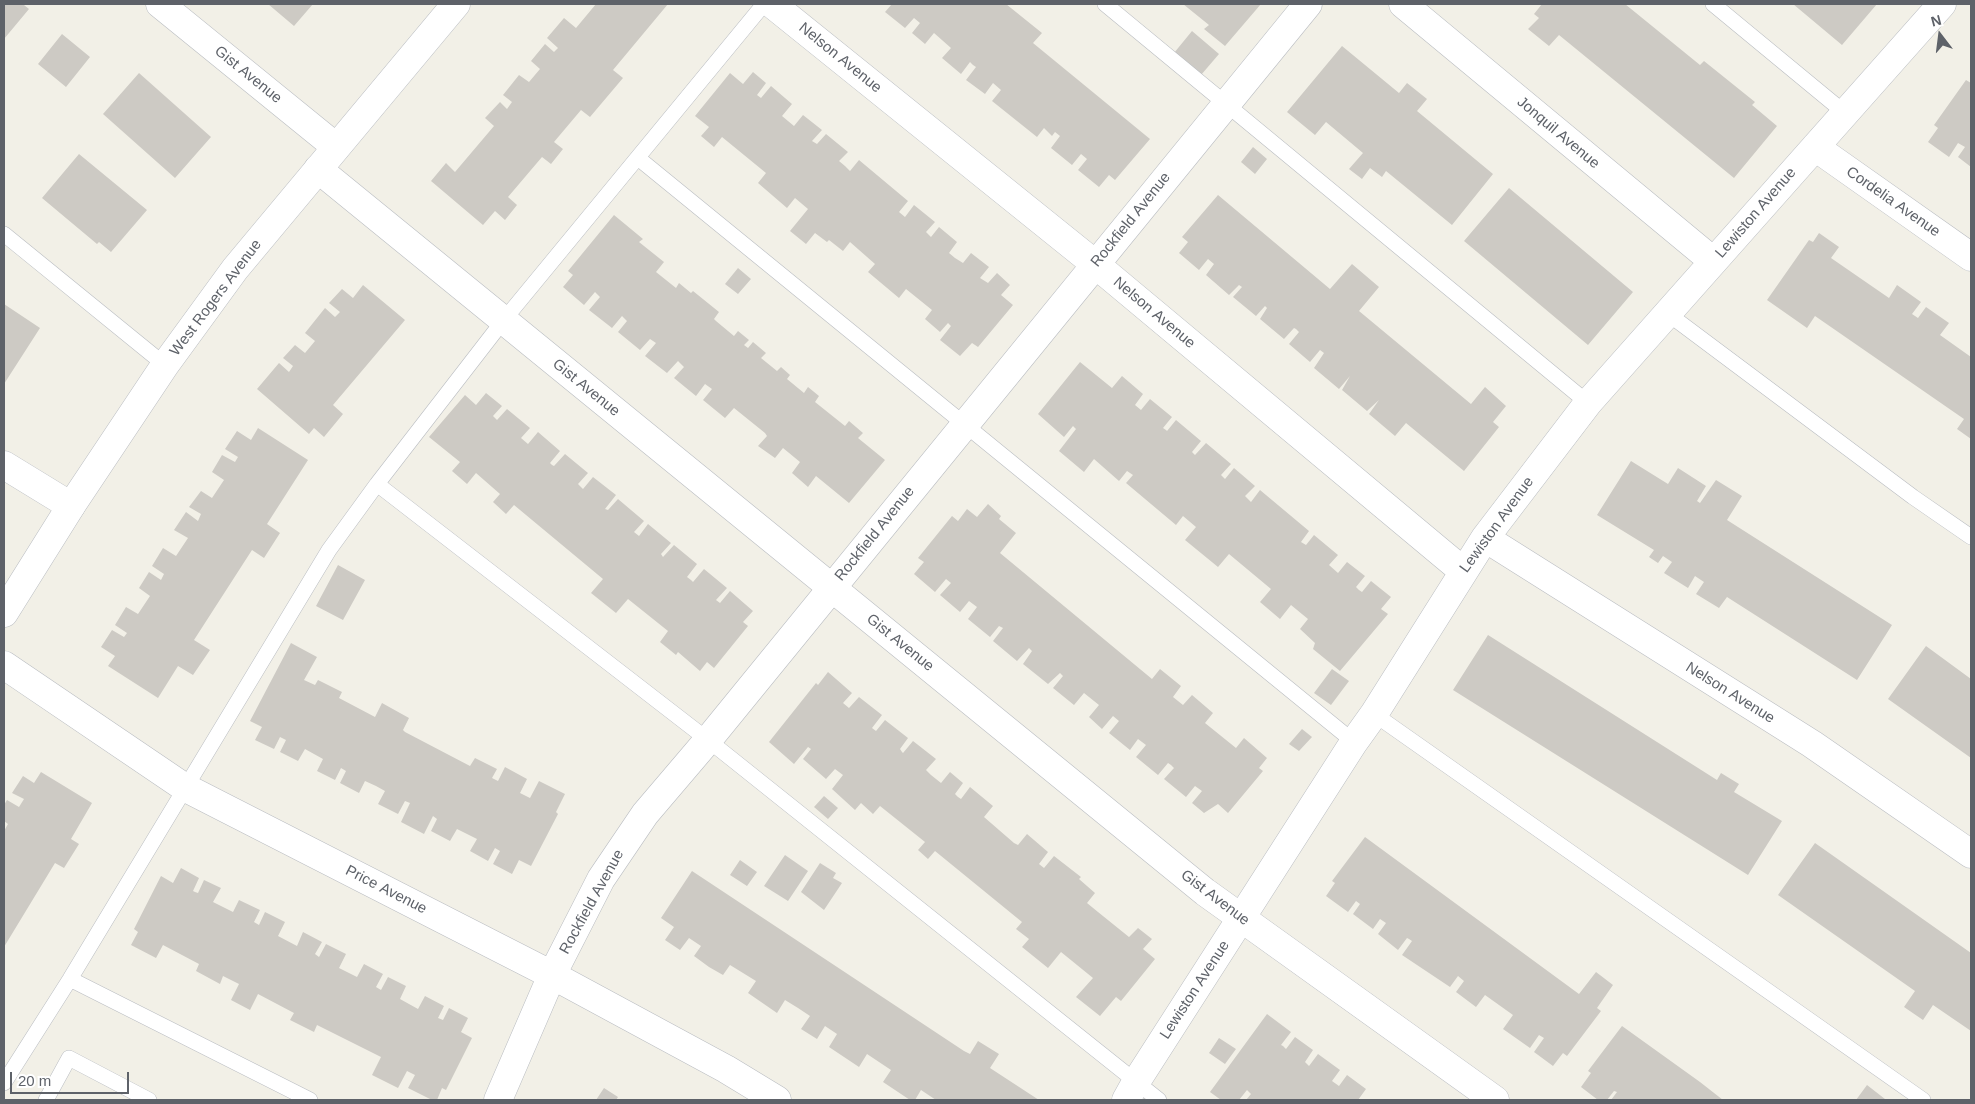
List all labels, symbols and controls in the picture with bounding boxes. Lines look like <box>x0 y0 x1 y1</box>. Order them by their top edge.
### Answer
north arrow <box>1915 10 1965 60</box>
text: N <box>1929 11 1943 30</box>
street label: Nelson Avenue <box>795 19 885 97</box>
street label: Gist Avenue <box>211 42 285 108</box>
street label: Jonquil Avenue <box>1513 93 1603 173</box>
street label: Cordelia Avenue <box>1843 163 1943 241</box>
street label: Lewiston Avenue <box>1712 164 1800 262</box>
street label: Rockfield Avenue <box>1087 169 1175 271</box>
street label: West Rogers Avenue <box>166 236 266 360</box>
street label: Nelson Avenue <box>1109 273 1199 353</box>
street label: Gist Avenue <box>549 355 623 421</box>
street label: Lewiston Avenue <box>1456 474 1538 576</box>
street label: Rockfield Avenue <box>831 483 919 585</box>
street label: Gist Avenue <box>863 610 937 676</box>
street label: Nelson Avenue <box>1682 658 1778 728</box>
street label: Rockfield Avenue <box>556 847 628 957</box>
street label: Price Avenue <box>342 862 430 918</box>
street label: Gist Avenue <box>1177 866 1253 930</box>
street label: Lewiston Avenue <box>1156 937 1234 1043</box>
scale bar <box>12 1062 131 1094</box>
text: 20 m <box>18 1072 51 1089</box>

